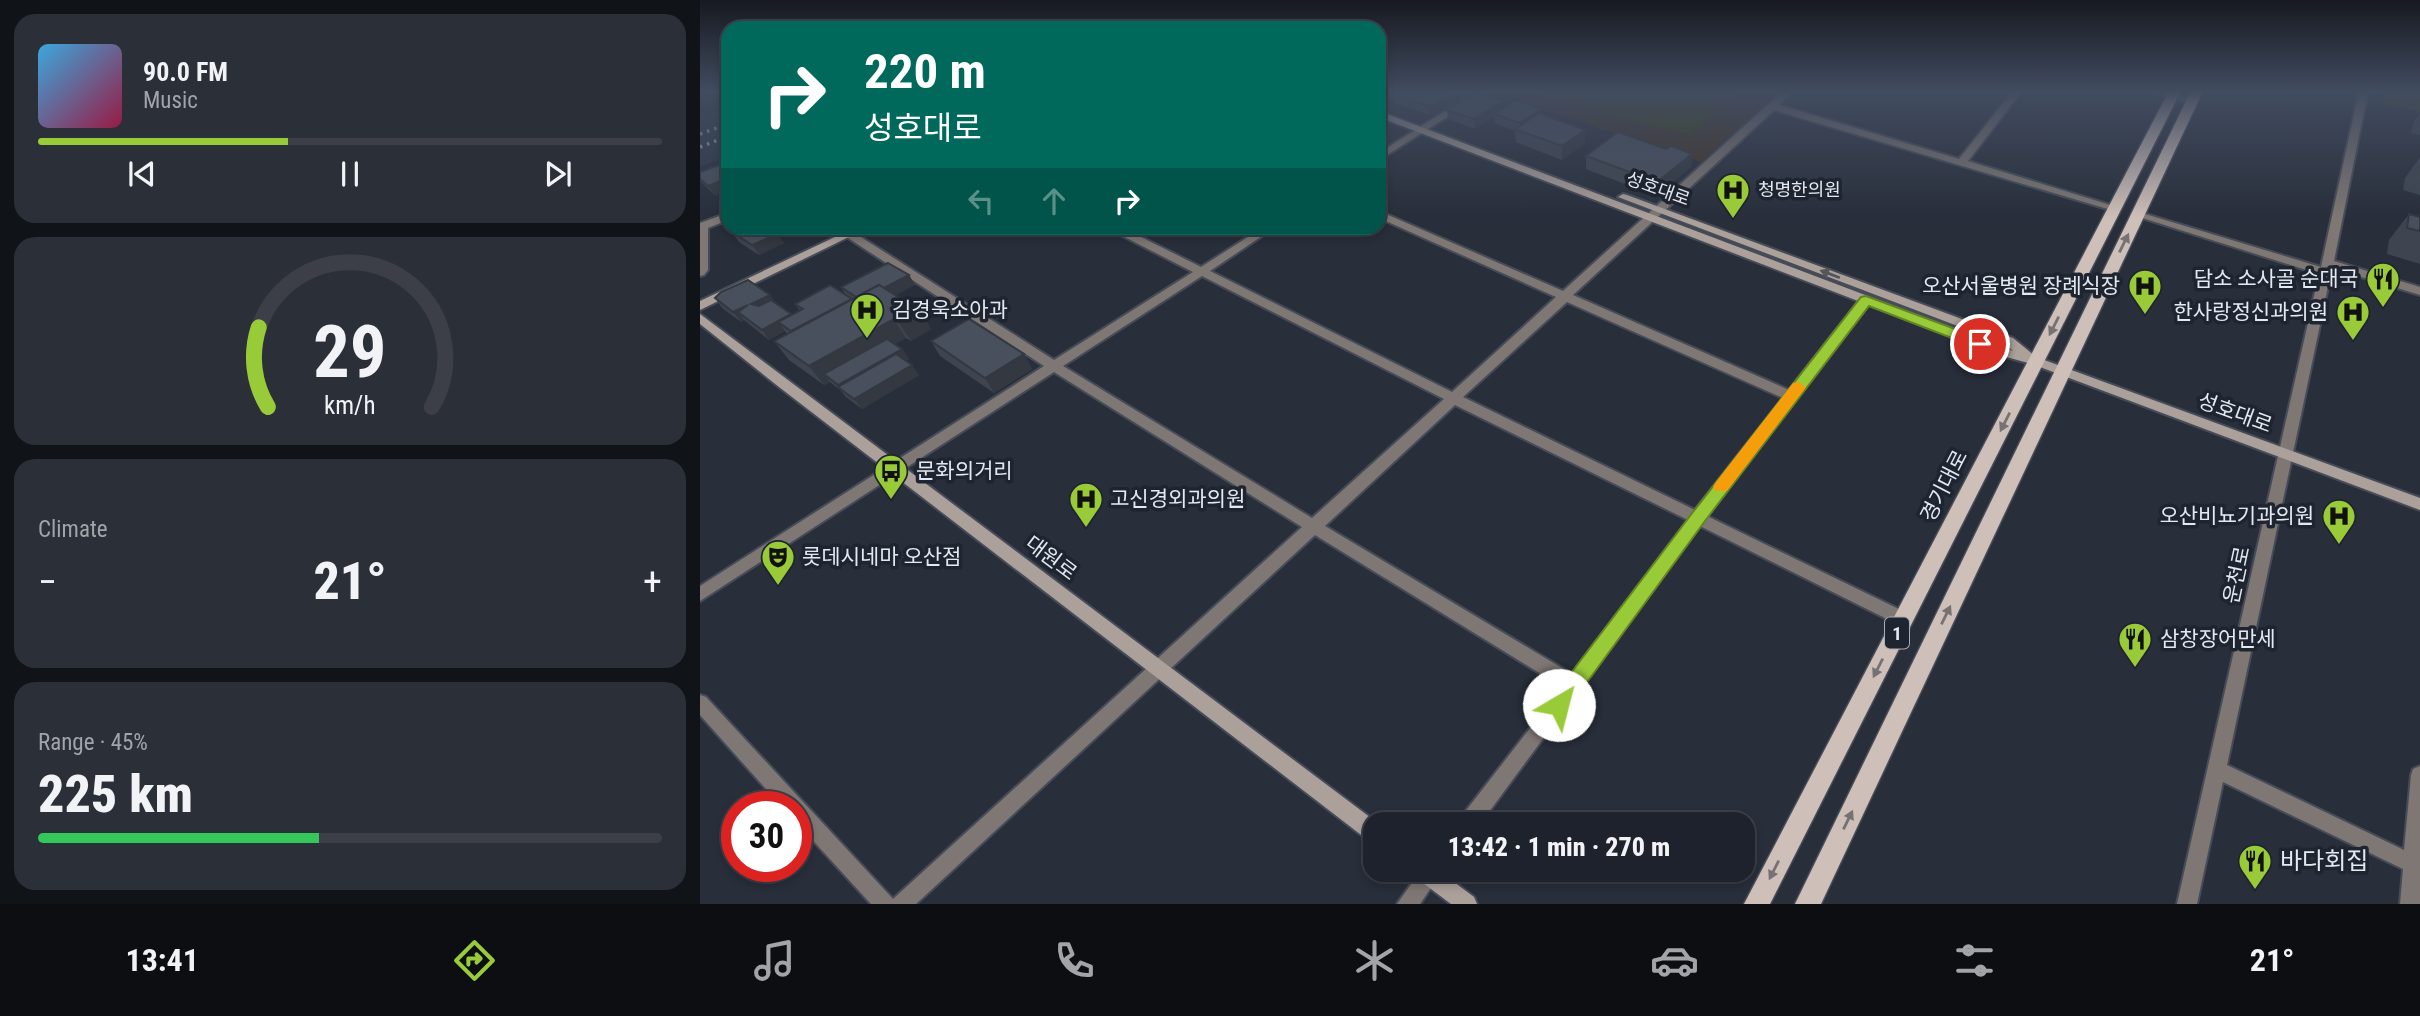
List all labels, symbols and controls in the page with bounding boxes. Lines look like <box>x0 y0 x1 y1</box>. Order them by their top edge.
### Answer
text: 220 m <box>864 43 986 100</box>
icon: right <box>749 49 840 140</box>
text: 90.0 FM <box>143 57 228 87</box>
text: Music <box>143 87 198 114</box>
text: 성호대로 <box>864 109 982 147</box>
icon: previous <box>123 155 161 193</box>
icon: pause <box>331 155 369 193</box>
icon: next <box>539 155 577 193</box>
street label: 성호대로 <box>1623 167 1693 210</box>
hospital icon: 청명한의원 <box>1714 171 1752 220</box>
place label: 청명한의원 <box>1758 179 1841 200</box>
icon: left <box>962 182 1000 220</box>
icon: ahead <box>1035 182 1073 220</box>
icon: right <box>1108 182 1146 220</box>
one-way arrow <box>2118 233 2130 253</box>
restaurant icon: 담소 소사골 순대국 <box>2364 260 2402 309</box>
hospital icon: 오산서울병원 장례식장 <box>2126 267 2164 316</box>
place label: 담소 소사골 순대국 <box>2194 267 2358 291</box>
one-way arrow <box>1820 269 1841 280</box>
place label: 오산서울병원 장례식장 <box>1922 274 2120 298</box>
hospital icon: 김경욱소아과 <box>848 291 886 340</box>
hospital icon: 한사랑정신과의원 <box>2334 293 2372 342</box>
place label: 김경욱소아과 <box>892 298 1008 322</box>
place label: 한사랑정신과의원 <box>2173 300 2328 324</box>
text: 29 <box>313 309 387 395</box>
pin <box>1950 314 2010 374</box>
one-way arrow <box>2048 316 2060 336</box>
icon: arrive <box>1961 325 1999 363</box>
street label: 성호대로 <box>2195 389 2275 437</box>
text: km/h <box>324 391 376 420</box>
one-way arrow <box>1999 412 2010 432</box>
street label: 경기대로 <box>1916 446 1972 526</box>
bus stop icon: 문화의거리 <box>872 452 910 501</box>
place label: 문화의거리 <box>916 459 1013 483</box>
hospital icon: 고신경외과의원 <box>1067 480 1105 529</box>
place label: 고신경외과의원 <box>1110 487 1245 511</box>
hospital icon: 오산비뇨기과의원 <box>2320 497 2358 546</box>
place label: 오산비뇨기과의원 <box>2159 504 2314 528</box>
text: Climate <box>38 516 108 543</box>
street label: 대원로 <box>1021 531 1081 585</box>
theatre icon: 롯데시네마 오산점 <box>759 538 797 587</box>
street label: 운천로 <box>2219 544 2255 606</box>
place label: 롯데시네마 오산점 <box>802 545 961 569</box>
text: 21° <box>313 551 387 612</box>
text: − <box>38 560 57 604</box>
text: + <box>643 560 662 604</box>
one-way arrow <box>1940 605 1952 625</box>
road number: 1 <box>1885 618 1909 648</box>
restaurant icon: 삼창장어만세 <box>2116 620 2154 669</box>
place label: 삼창장어만세 <box>2160 627 2276 651</box>
one-way arrow <box>1873 658 1884 678</box>
position arrow <box>1522 668 1596 742</box>
text: Range · 45% <box>38 729 148 756</box>
text: 225 km <box>38 764 193 825</box>
speed limit sign: 30 <box>721 791 812 882</box>
one-way arrow <box>1842 810 1854 830</box>
text: 13:42 · 1 min · 270 m <box>1448 832 1670 862</box>
restaurant icon: 바다회집 <box>2236 842 2274 891</box>
place label: 바다회집 <box>2280 847 2368 875</box>
one-way arrow <box>1769 860 1780 880</box>
icon: directions <box>450 936 499 985</box>
icon: music <box>750 936 799 985</box>
icon: phone <box>1050 936 1099 985</box>
icon: climate <box>1350 936 1399 985</box>
icon: car <box>1650 936 1699 985</box>
icon: filters <box>1950 936 1999 985</box>
text: 13:41 <box>125 941 199 979</box>
text: 21° <box>2250 941 2294 979</box>

